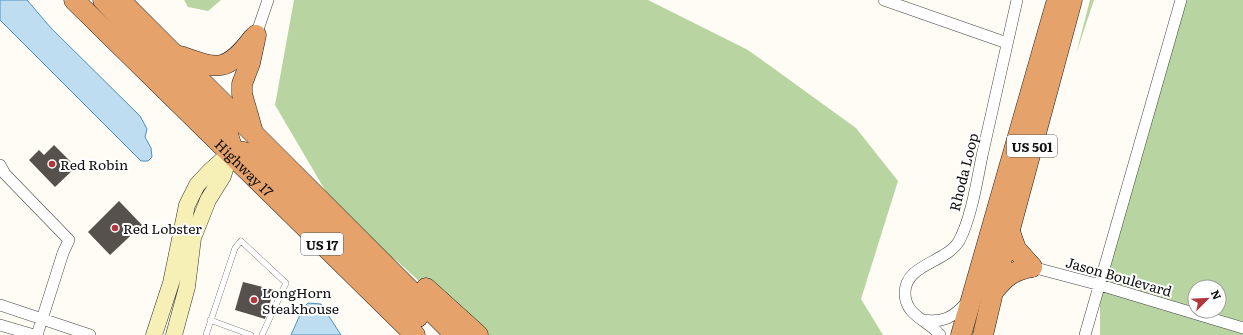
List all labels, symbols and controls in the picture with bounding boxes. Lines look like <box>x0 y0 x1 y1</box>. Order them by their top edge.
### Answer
street label: Rhoda Loop <box>944 131 982 213</box>
street label: Highway 17 <box>211 134 278 201</box>
road number: US 501 <box>1007 135 1057 157</box>
place label: Red Robin <box>60 154 128 174</box>
marker: Red Robin <box>47 159 57 169</box>
place label: Red Lobster <box>123 218 202 238</box>
marker: Red Lobster <box>110 223 120 233</box>
road number: US 17 <box>301 233 343 255</box>
street label: Jason Boulevard <box>1064 251 1175 301</box>
north arrow <box>1187 279 1227 319</box>
place label: LongHorn Steakhouse <box>262 282 339 318</box>
text: N <box>1208 287 1226 302</box>
marker: LongHorn Steakhouse <box>249 295 259 305</box>

